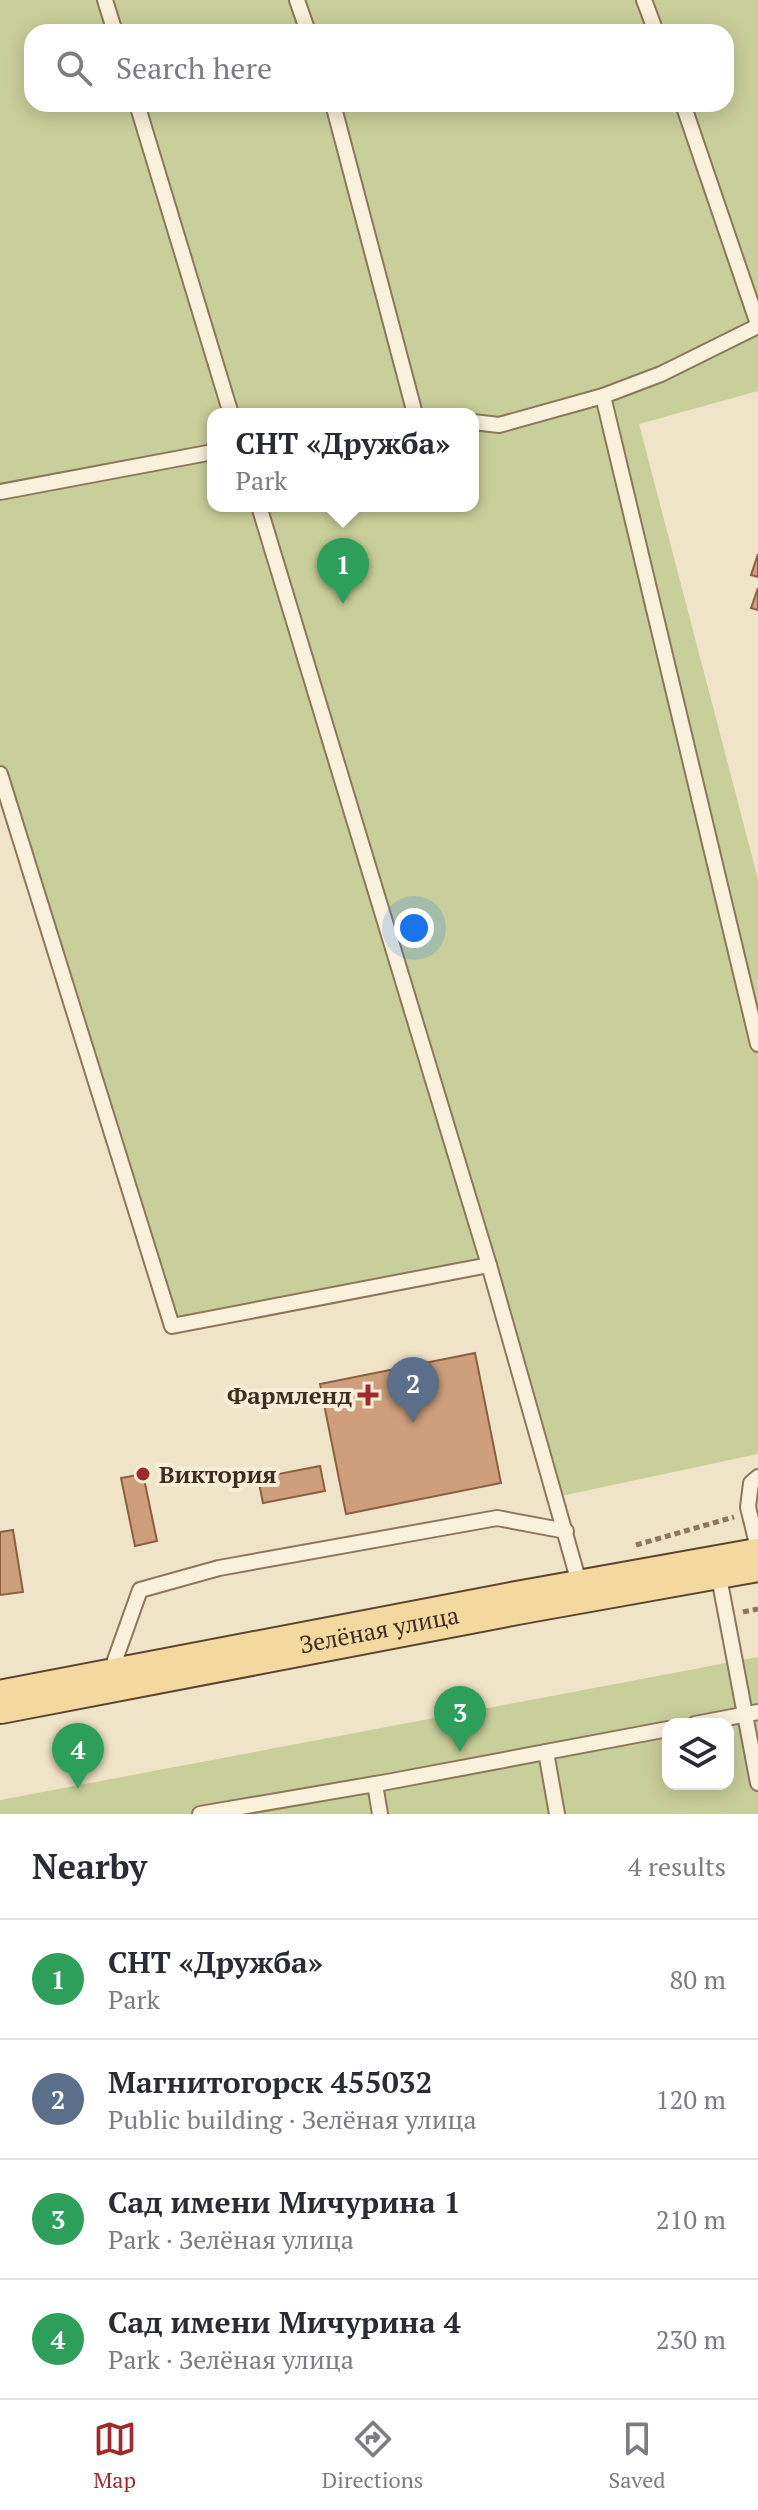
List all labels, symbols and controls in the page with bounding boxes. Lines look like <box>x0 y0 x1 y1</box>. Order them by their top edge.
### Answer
search box <box>24 24 734 112</box>
icon: search <box>52 46 96 90</box>
text: Search here <box>116 48 272 88</box>
popup <box>207 408 479 512</box>
text: СНТ «Дружба» <box>236 423 450 463</box>
text: Park <box>236 463 288 497</box>
pin: 1 <box>317 538 369 604</box>
your location <box>394 908 434 948</box>
pin: 2 <box>387 1357 439 1423</box>
place label: Фармленд <box>227 1379 352 1411</box>
marker: Фармленд <box>359 1386 377 1404</box>
place label: Виктория <box>159 1458 277 1490</box>
marker: Виктория <box>134 1465 152 1483</box>
street label: Зелёная улица <box>297 1598 462 1660</box>
pin: 3 <box>434 1686 486 1752</box>
map controls <box>662 1718 734 1790</box>
button: layers <box>662 1718 734 1790</box>
pin: 4 <box>52 1723 104 1789</box>
text: Nearby <box>32 1844 147 1889</box>
text: 4 results <box>628 1849 726 1883</box>
text: СНТ «Дружба» <box>108 1942 323 1982</box>
text: 1 <box>51 1962 65 1996</box>
text: 80 m <box>670 1962 726 1996</box>
text: Park <box>108 1982 160 2016</box>
text: Магнитогорск 455032 <box>108 2062 433 2102</box>
text: 2 <box>51 2082 65 2116</box>
text: 120 m <box>656 2082 726 2116</box>
text: Public building · Зелёная улица <box>108 2102 477 2136</box>
text: Сад имени Мичурина 1 <box>108 2182 461 2222</box>
text: 3 <box>51 2202 65 2236</box>
text: 210 m <box>656 2202 726 2236</box>
text: Park · Зелёная улица <box>108 2222 354 2256</box>
text: Сад имени Мичурина 4 <box>108 2302 461 2342</box>
text: 4 <box>51 2322 65 2356</box>
text: 230 m <box>656 2322 726 2356</box>
text: Park · Зелёная улица <box>108 2342 354 2376</box>
tab: Map <box>93 2417 137 2494</box>
tab: Directions <box>322 2417 423 2494</box>
tab: Saved <box>608 2417 665 2494</box>

